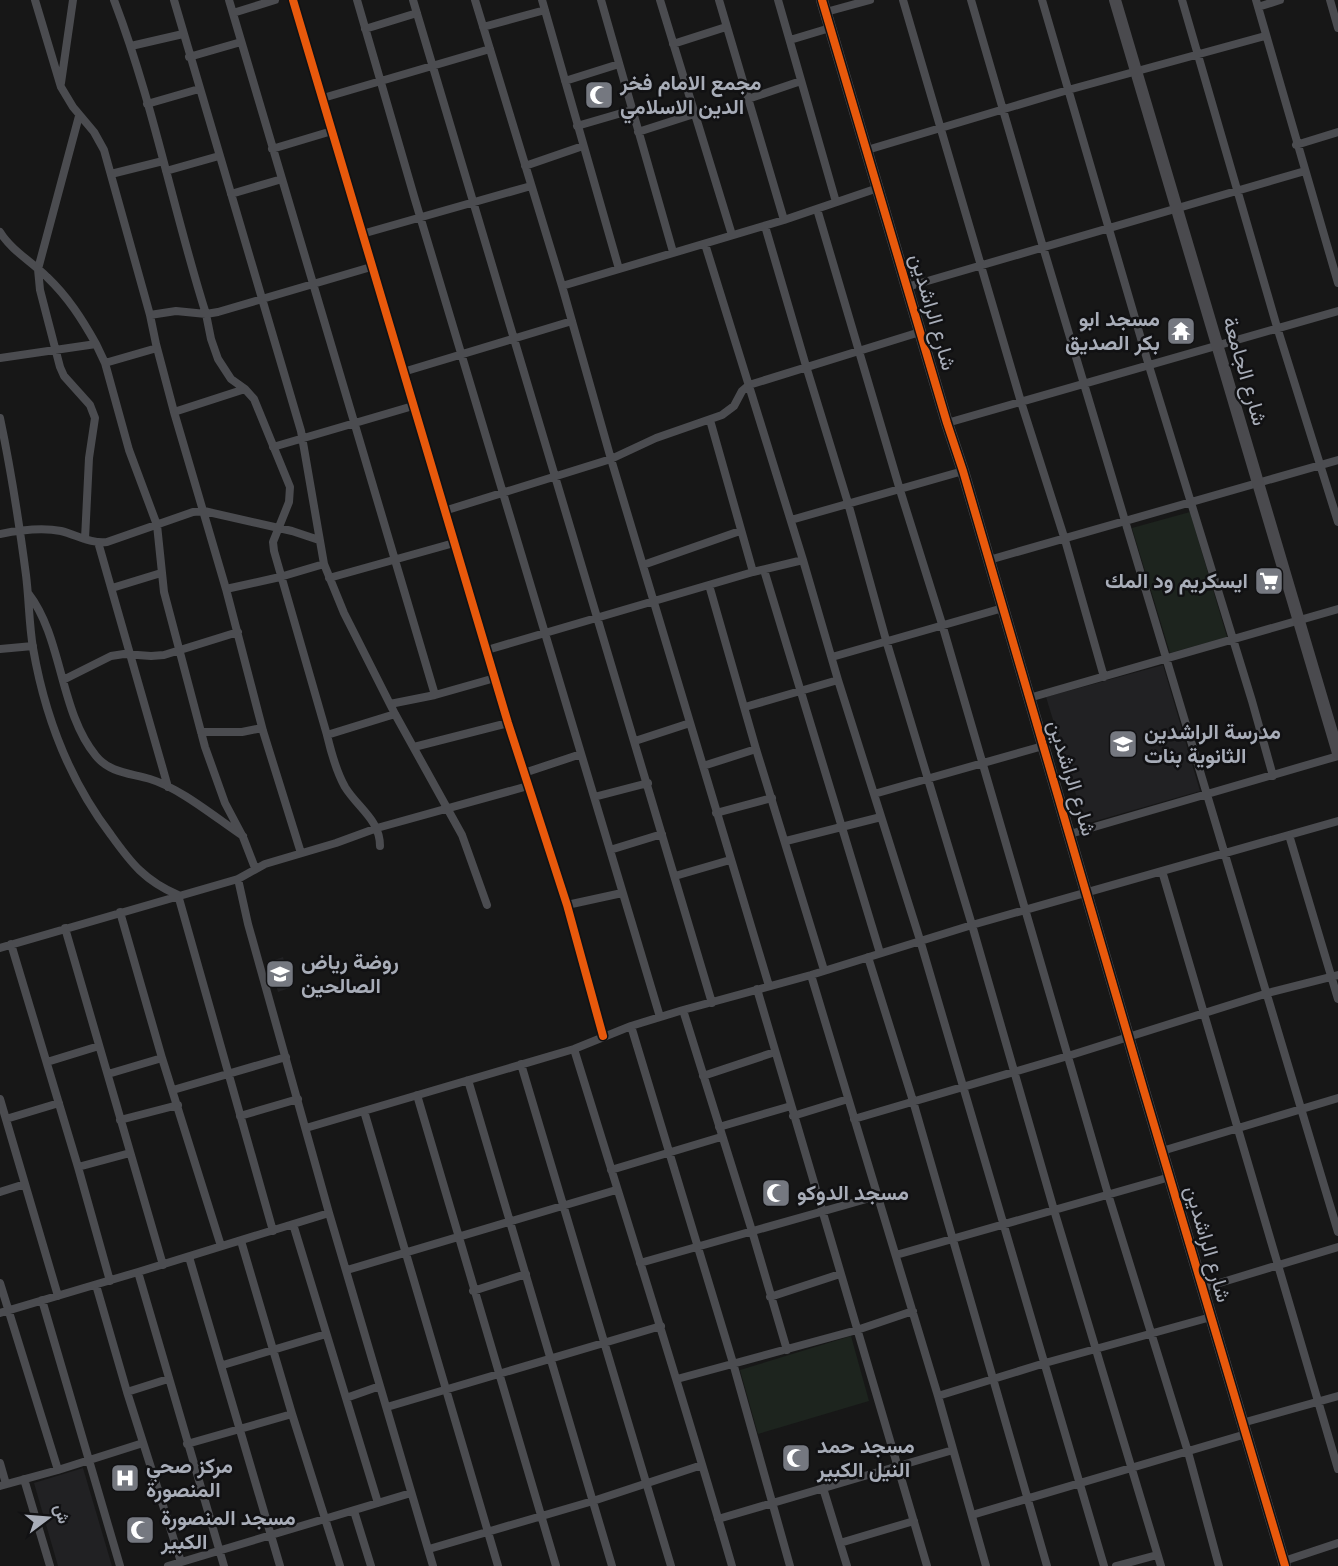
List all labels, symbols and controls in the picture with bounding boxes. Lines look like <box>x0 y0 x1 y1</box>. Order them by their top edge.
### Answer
place label: مجمع الامام فخر الدين الاسلامي <box>619 71 761 124</box>
mosque icon: مجمع الامام فخر الدين الاسلامي <box>583 79 615 111</box>
street label: شارع الراشدين <box>903 251 961 374</box>
place label: مسجد ابو بكر الصديق <box>1065 307 1160 356</box>
street label: شارع الجامعة <box>1216 314 1272 429</box>
temple icon: مسجد ابو بكر الصديق <box>1165 315 1197 347</box>
supermarket icon: ايسكريم ود المك <box>1253 565 1285 597</box>
place label: ايسكريم ود المك <box>1105 569 1248 595</box>
street label: شارع الراشدين <box>1041 717 1101 839</box>
place label: مدرسة الراشدين الثانوية بنات <box>1144 720 1281 769</box>
school or university icon: مدرسة الراشدين الثانوية بنات <box>1107 728 1139 760</box>
place label: روضة رياض الصالحين <box>301 950 399 998</box>
school or university icon: روضة رياض الصالحين <box>264 958 296 990</box>
mosque icon: مسجد الدوكو <box>760 1177 792 1209</box>
place label: مسجد الدوكو <box>797 1181 909 1206</box>
street label: شارع الراشدين <box>1178 1183 1236 1306</box>
place label: مسجد حمد النيل الكبير <box>816 1434 915 1483</box>
mosque icon: مسجد حمد النيل الكبير <box>780 1442 812 1474</box>
place label: مركز صحي المنصورة <box>146 1454 233 1503</box>
hospital icon: مركز صحي المنصورة <box>109 1462 141 1494</box>
north arrow <box>18 1488 78 1548</box>
text: ش <box>50 1502 74 1526</box>
place label: مسجد المنصورة الكبير <box>160 1506 296 1555</box>
mosque icon: مسجد المنصورة الكبير <box>124 1514 156 1546</box>

